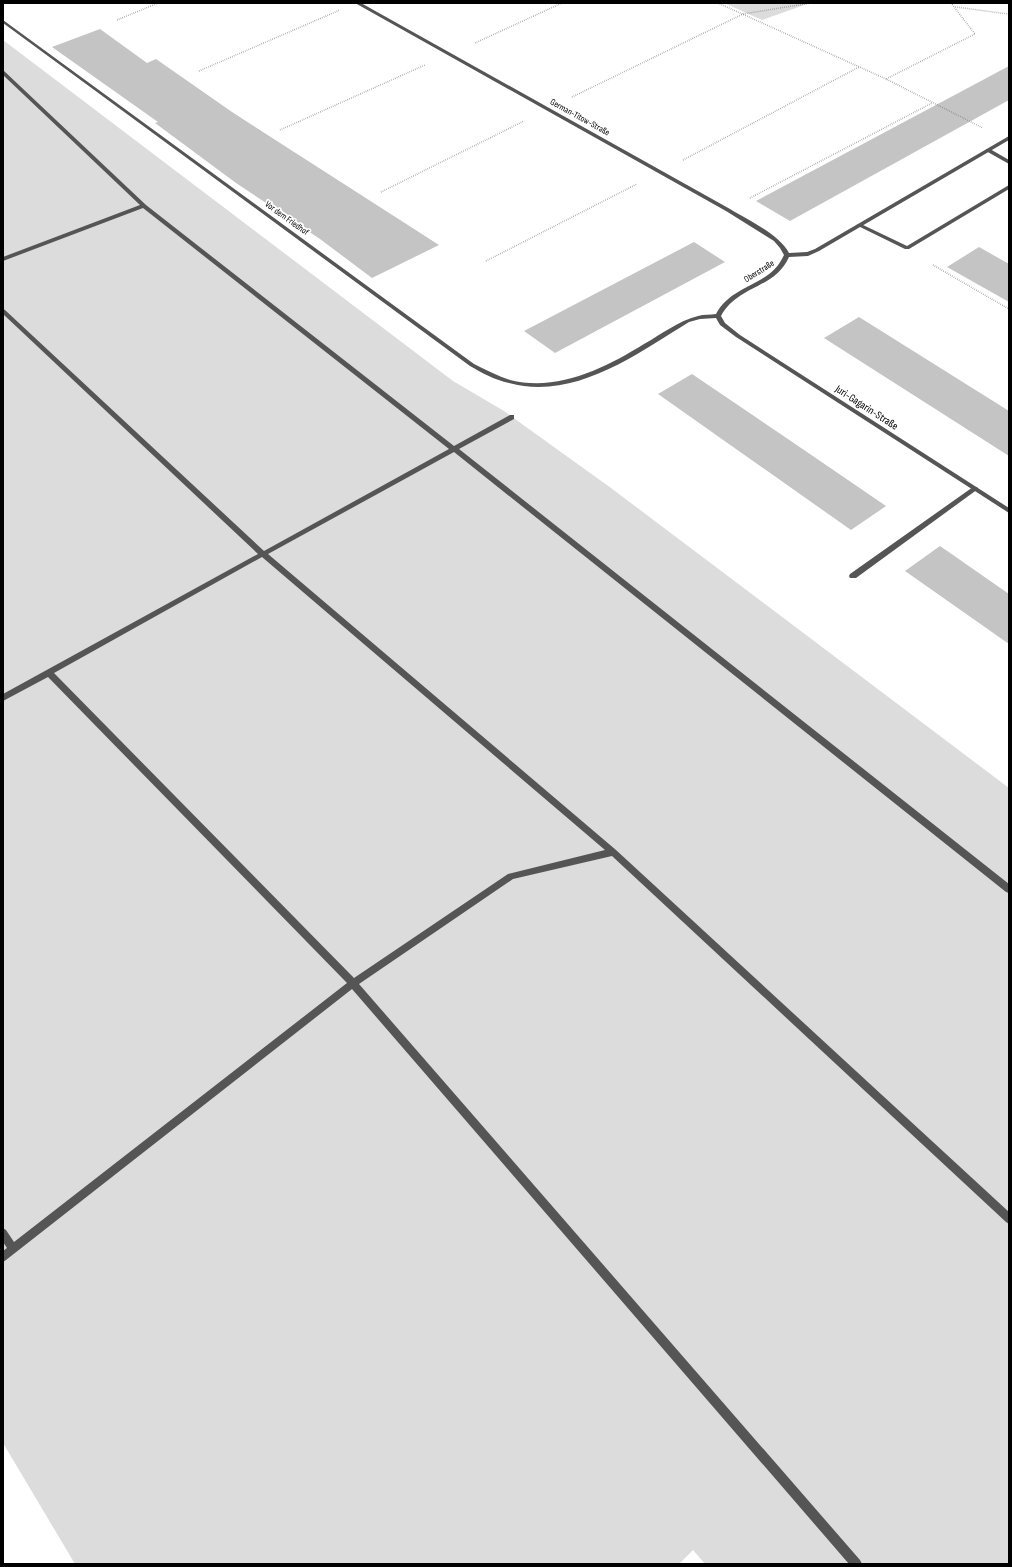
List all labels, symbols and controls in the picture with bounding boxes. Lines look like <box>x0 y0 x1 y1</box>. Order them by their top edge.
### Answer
street label: German-Titow-Straße <box>548 96 612 139</box>
street label: Vor dem Friedhof <box>263 199 311 238</box>
street label: Oberstraße <box>742 258 777 285</box>
street label: Juri-Gagarin-Straße <box>832 382 901 433</box>

